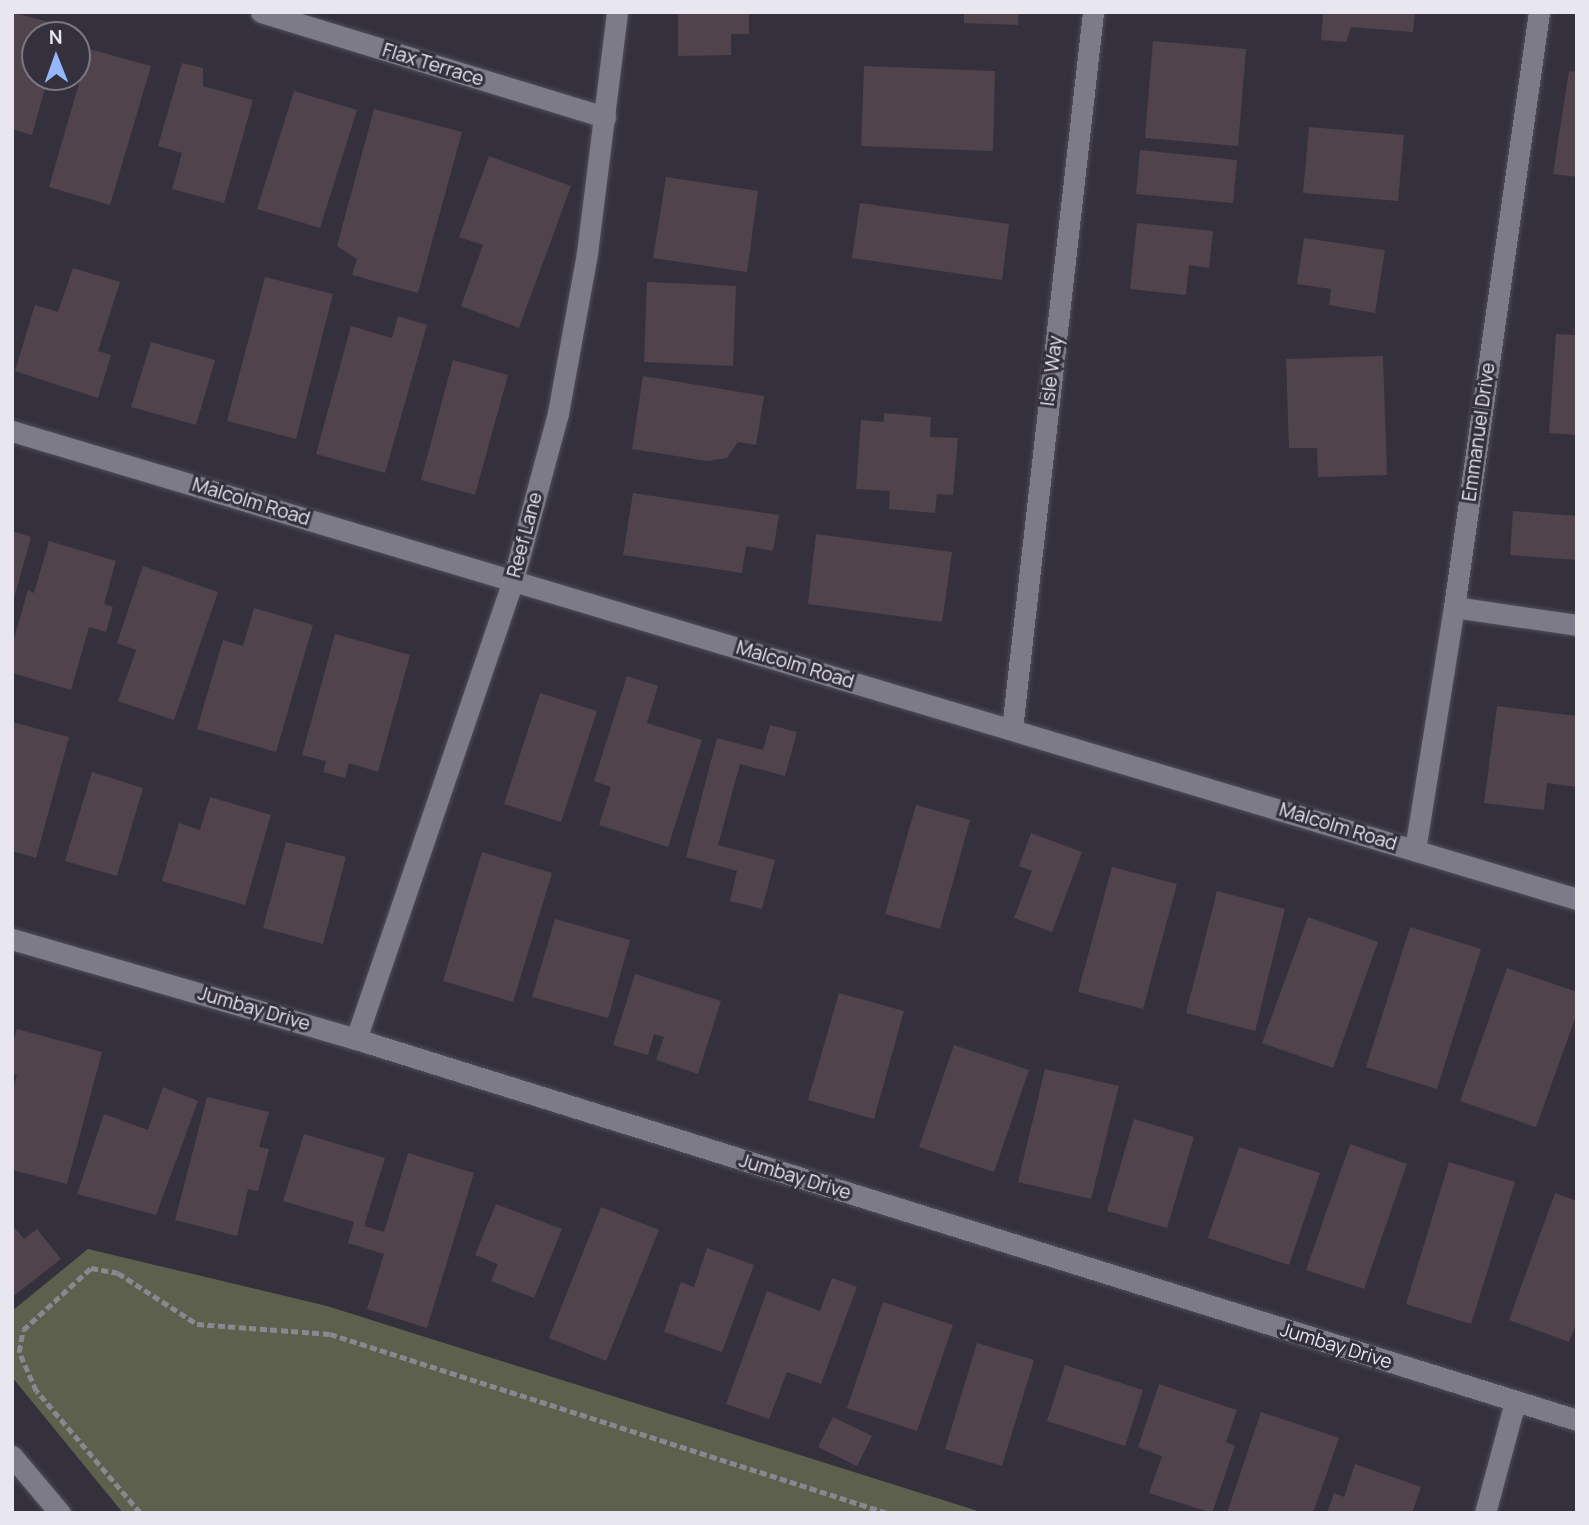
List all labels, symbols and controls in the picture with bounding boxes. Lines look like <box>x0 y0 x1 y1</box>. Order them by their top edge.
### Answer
north arrow <box>21 21 91 91</box>
text: N <box>49 24 63 50</box>
street label: Flax Terrace <box>380 39 486 91</box>
street label: Isle Way <box>1036 335 1068 407</box>
street label: Emmanuel Drive <box>1458 361 1500 503</box>
street label: Malcolm Road <box>189 473 313 531</box>
street label: Reef Lane <box>503 490 547 580</box>
street label: Malcolm Road <box>733 636 857 694</box>
street label: Malcolm Road <box>1276 798 1400 856</box>
street label: Jumbay Drive <box>195 982 313 1036</box>
street label: Jumbay Drive <box>736 1149 854 1205</box>
street label: Jumbay Drive <box>1277 1318 1395 1374</box>

